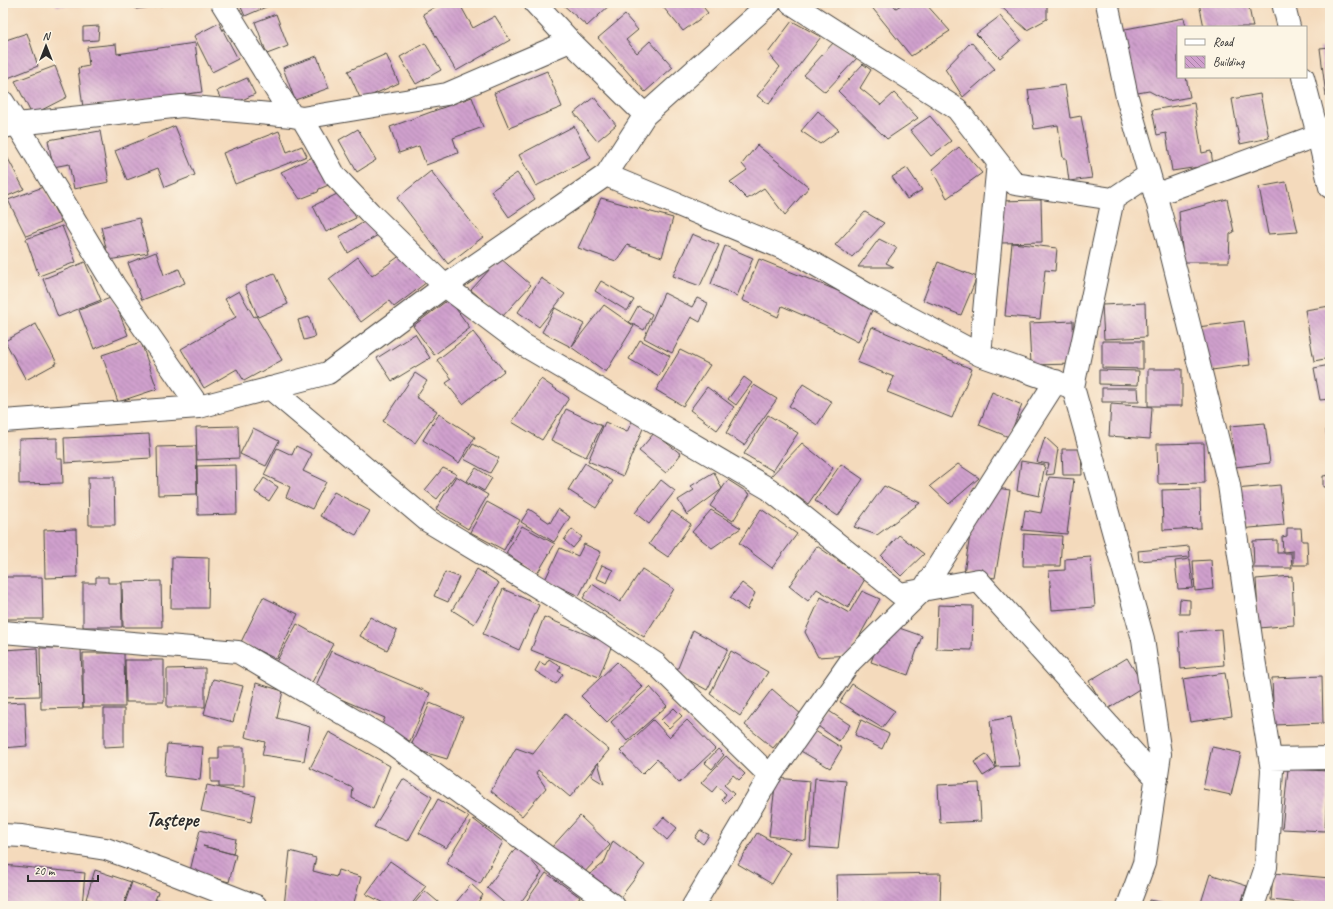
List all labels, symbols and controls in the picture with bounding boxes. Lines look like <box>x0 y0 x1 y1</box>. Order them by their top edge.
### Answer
north arrow <box>26 26 66 66</box>
legend <box>1177 26 1307 78</box>
text: N <box>43 29 52 43</box>
text: Road <box>1213 34 1235 50</box>
text: Building <box>1213 54 1245 70</box>
district label: Taştepe <box>145 806 201 832</box>
scale bar <box>28 857 98 883</box>
text: 20 m <box>34 863 56 879</box>

